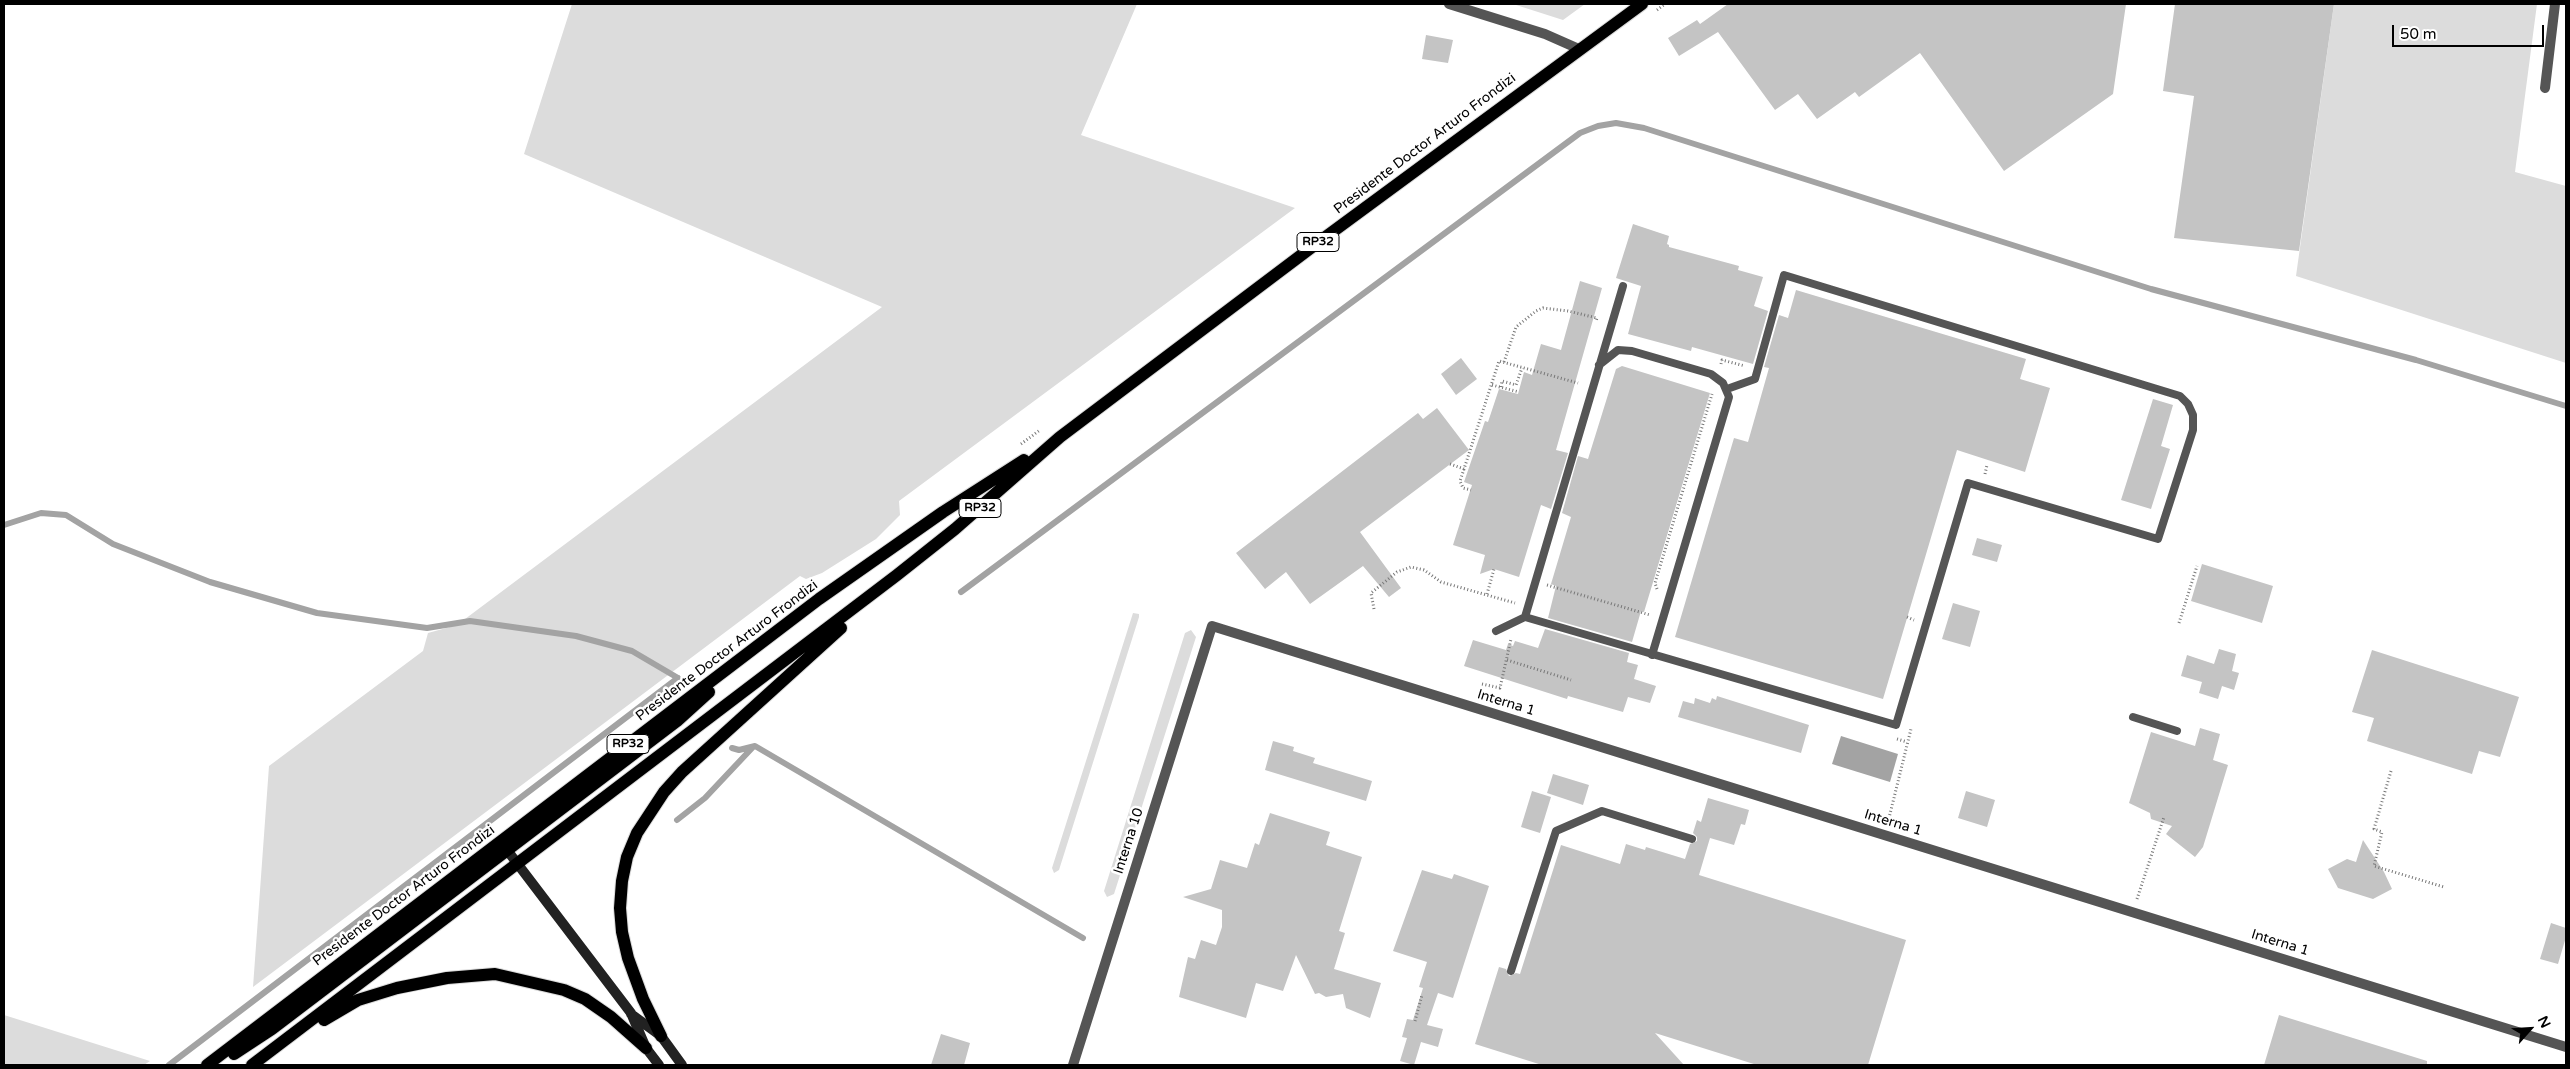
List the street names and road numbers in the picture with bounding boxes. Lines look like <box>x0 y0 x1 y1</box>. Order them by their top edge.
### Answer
street label: Presidente Doctor Arturo Frondizi <box>1331 70 1519 218</box>
road number: RP32 <box>1297 232 1339 252</box>
road number: RP32 <box>959 498 1001 518</box>
street label: Presidente Doctor Arturo Frondizi <box>633 577 821 725</box>
street label: Interna 1 <box>1475 686 1537 720</box>
road number: RP32 <box>607 734 649 754</box>
street label: Interna 10 <box>1110 806 1148 876</box>
street label: Interna 1 <box>1862 806 1924 840</box>
street label: Presidente Doctor Arturo Frondizi <box>310 822 498 970</box>
street label: Interna 1 <box>2249 926 2311 960</box>

